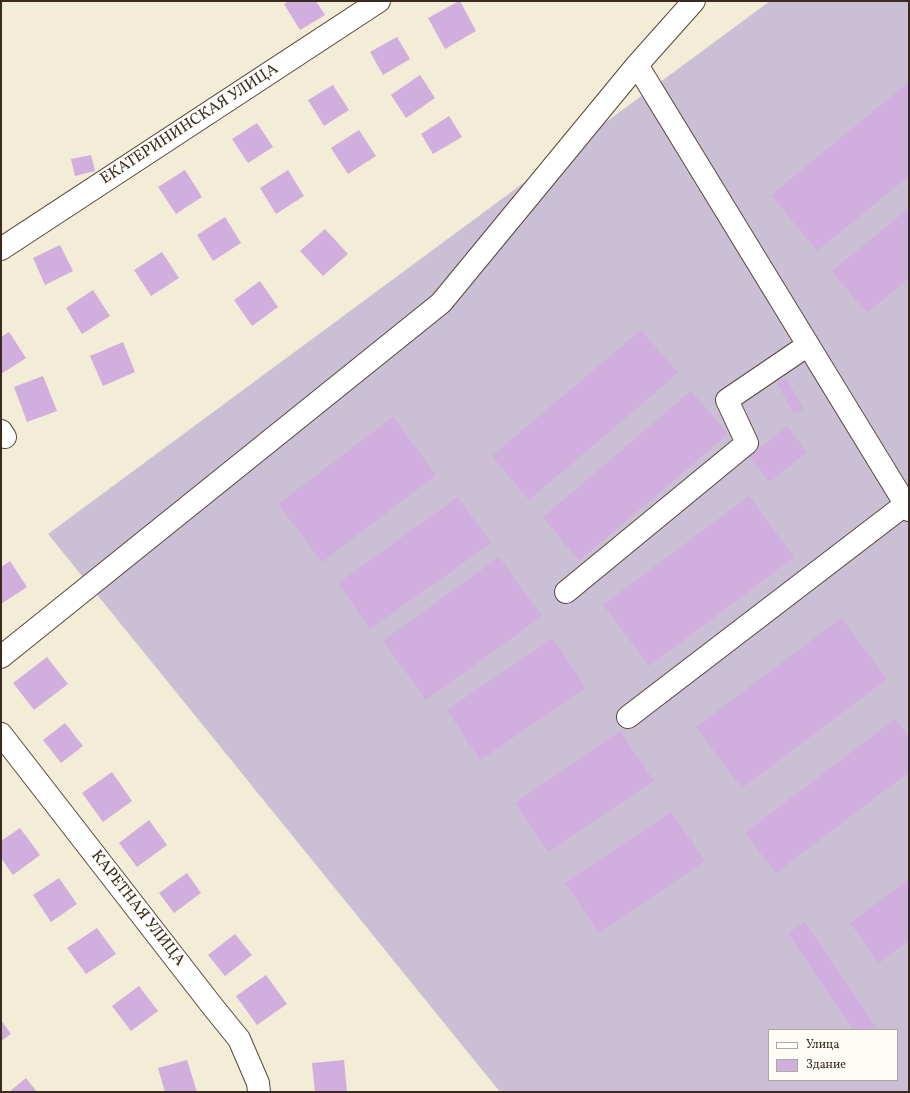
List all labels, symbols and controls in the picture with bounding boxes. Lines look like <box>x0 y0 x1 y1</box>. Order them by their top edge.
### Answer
street label: ЕКАТЕРИНИНСКАЯ УЛИЦА <box>98 60 282 190</box>
street label: КАРЕТНАЯ УЛИЦА <box>86 847 188 971</box>
legend <box>768 1029 898 1081</box>
text: Улица <box>806 1037 839 1053</box>
text: Здание <box>806 1057 846 1073</box>

